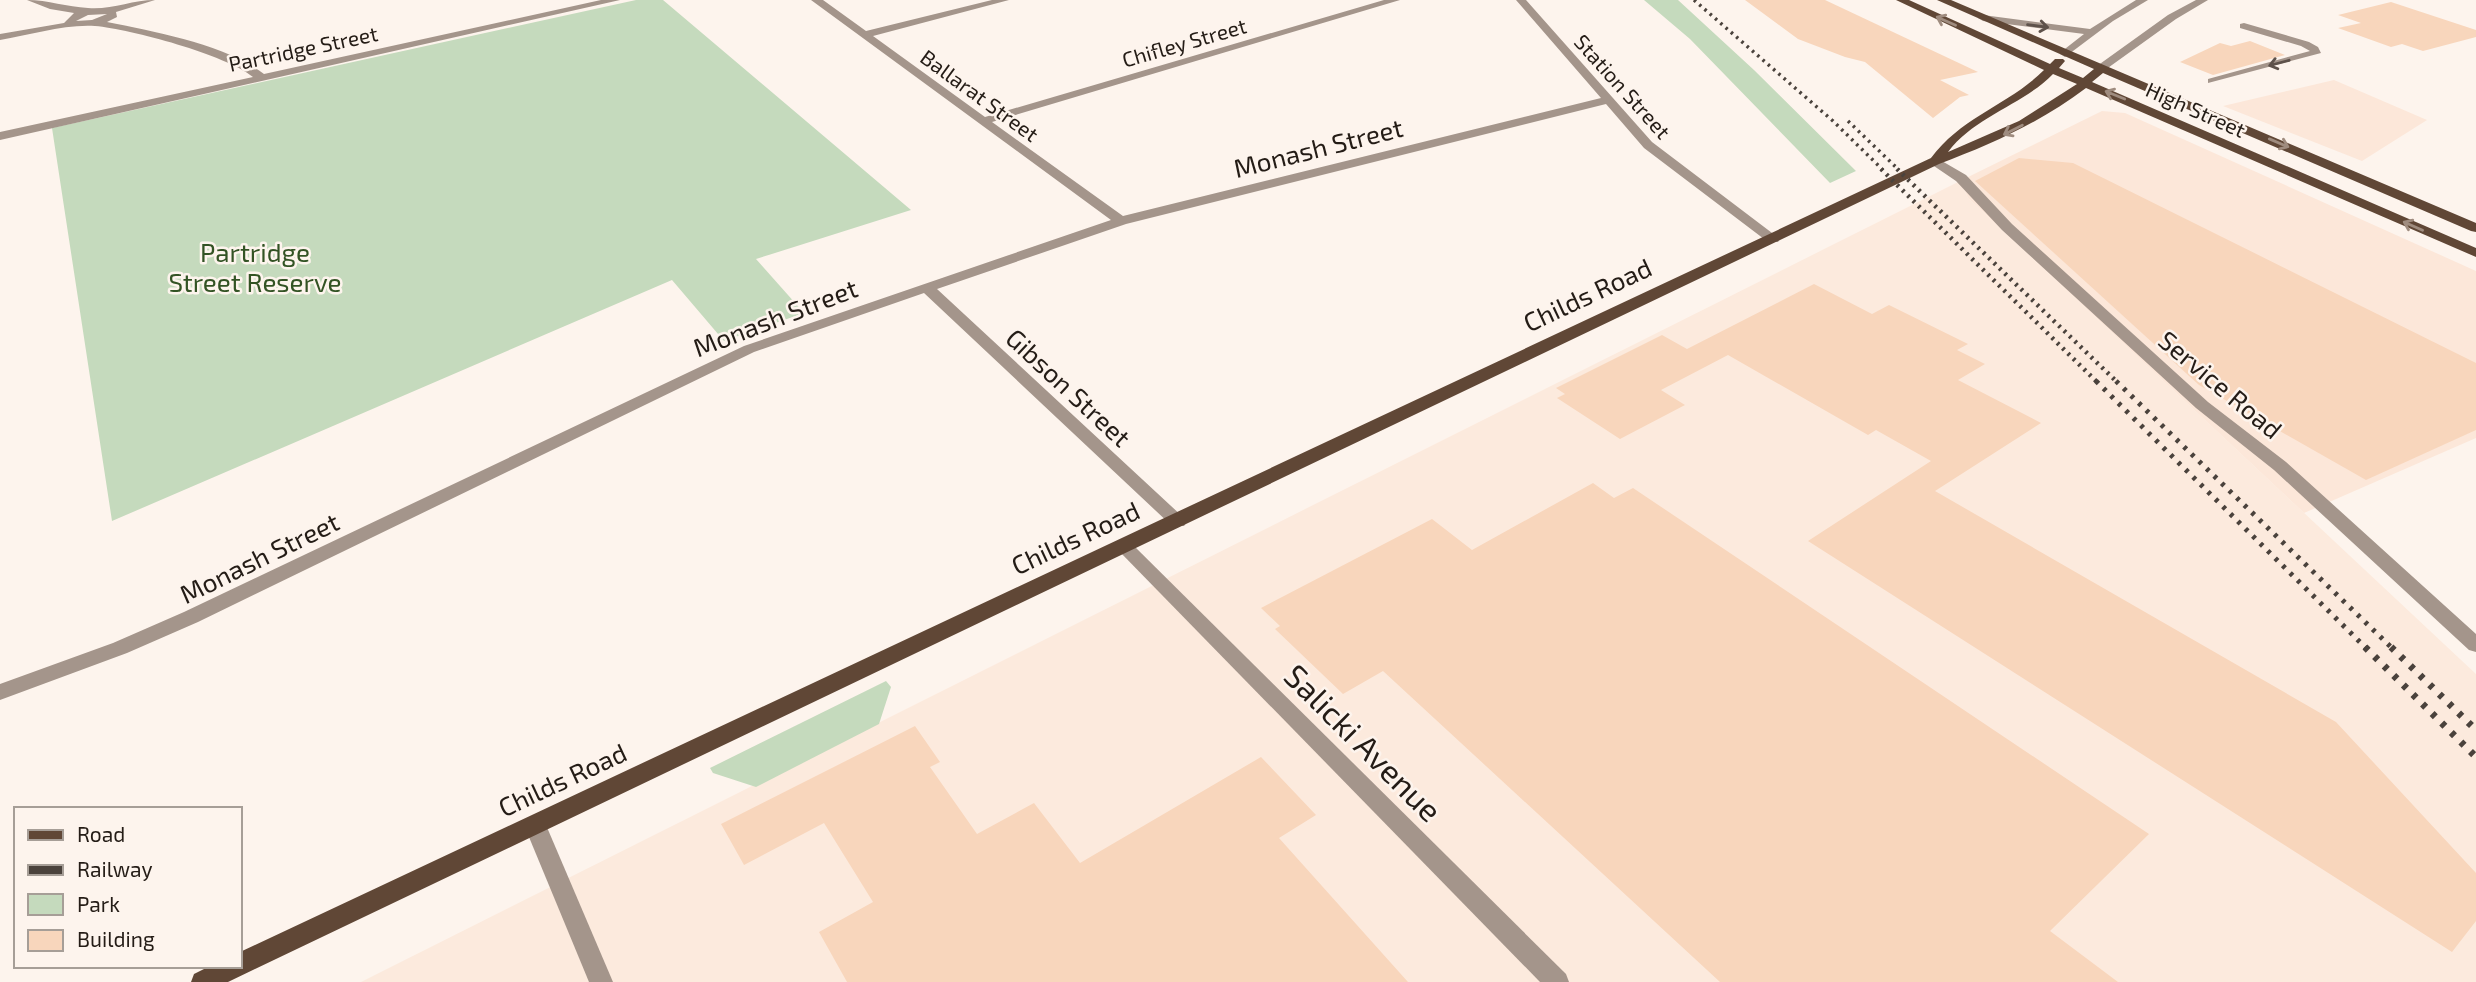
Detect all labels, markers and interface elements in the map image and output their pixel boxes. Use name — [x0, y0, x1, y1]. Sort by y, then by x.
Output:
street label: Chifley Street — [1119, 12, 1249, 72]
one-way arrow — [1936, 14, 1957, 27]
street label: Partridge Street — [226, 20, 380, 76]
one-way arrow — [2026, 20, 2049, 33]
street label: Station Street — [1570, 29, 1676, 143]
street label: Ballarat Street — [916, 44, 1044, 146]
one-way arrow — [2268, 57, 2291, 70]
street label: High Street — [2142, 76, 2250, 142]
one-way arrow — [2105, 88, 2127, 101]
street label: Monash Street — [1230, 111, 1406, 183]
one-way arrow — [2003, 124, 2024, 137]
one-way arrow — [2267, 137, 2289, 150]
one-way arrow — [2403, 219, 2425, 232]
park label: Partridge Street Reserve — [168, 236, 342, 297]
street label: Childs Road — [1518, 251, 1656, 337]
street label: Monash Street — [689, 271, 862, 363]
street label: Gibson Street — [1000, 322, 1138, 453]
street label: Service Road — [2153, 323, 2289, 445]
street label: Childs Road — [1006, 494, 1144, 580]
street label: Monash Street — [174, 505, 344, 609]
street label: Salicki Avenue — [1278, 656, 1450, 828]
street label: Childs Road — [493, 736, 631, 822]
legend — [14, 807, 242, 968]
text: Road — [77, 821, 125, 846]
text: Railway — [77, 856, 153, 881]
text: Park — [77, 891, 120, 916]
text: Building — [77, 926, 155, 951]

